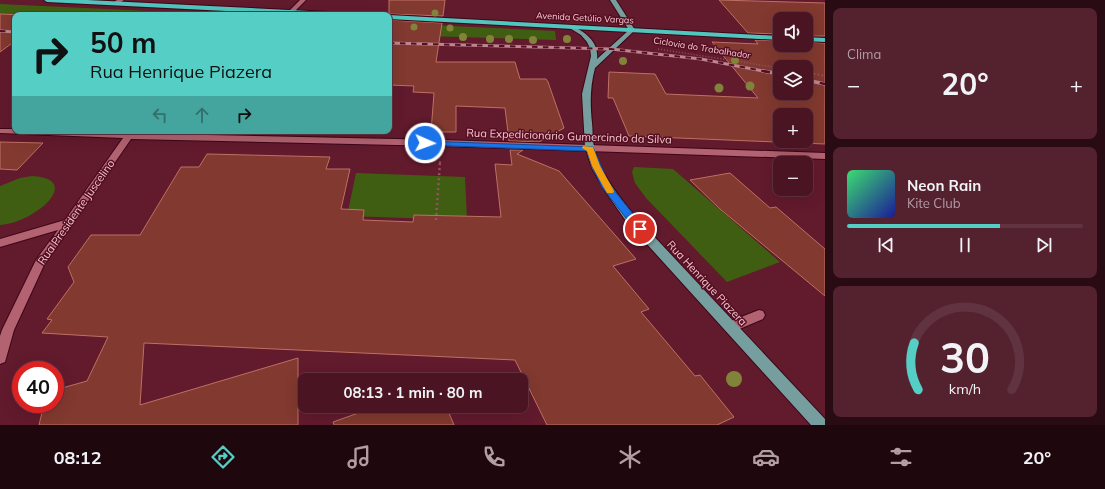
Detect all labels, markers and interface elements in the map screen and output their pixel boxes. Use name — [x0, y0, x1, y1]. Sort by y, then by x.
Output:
street label: Avenida Getúlio Vargas — [536, 9, 634, 26]
map controls — [773, 12, 813, 196]
button: sound — [773, 12, 813, 52]
text: 50 m — [90, 25, 156, 60]
icon: right — [24, 28, 76, 80]
street label: Ciclovia do Trabalhador — [653, 34, 752, 61]
text: Clima — [847, 46, 881, 62]
text: Rua Henrique Piazera — [90, 60, 272, 83]
button: layers — [773, 60, 813, 100]
text: 20° — [941, 65, 989, 103]
text: − — [847, 71, 860, 99]
text: + — [1070, 71, 1083, 99]
icon: left — [149, 104, 171, 126]
icon: ahead — [191, 104, 213, 126]
icon: right — [233, 104, 255, 126]
button: + — [773, 108, 813, 148]
position arrow — [404, 122, 446, 164]
street label: Rua Expedicionário Gumercindo da Silva — [466, 125, 672, 147]
button: − — [773, 156, 813, 196]
street label: Rua Presidente Juscelino — [34, 157, 118, 267]
text: Neon Rain — [907, 176, 981, 195]
text: Kite Club — [907, 195, 961, 211]
pin — [623, 212, 657, 246]
icon: arrive — [629, 218, 651, 240]
icon: previous — [875, 234, 897, 256]
icon: pause — [954, 234, 976, 256]
icon: next — [1033, 234, 1055, 256]
street label: Rua Henrique Piazera — [664, 238, 750, 328]
text: 30 — [940, 330, 990, 382]
speed limit sign: 40 — [12, 361, 64, 413]
text: km/h — [949, 379, 981, 397]
text: 08:13 · 1 min · 80 m — [344, 383, 482, 402]
icon: directions — [209, 443, 237, 471]
icon: music — [345, 443, 373, 471]
icon: phone — [480, 443, 508, 471]
icon: climate — [616, 443, 644, 471]
icon: car — [752, 443, 780, 471]
icon: filters — [887, 443, 915, 471]
text: 08:12 — [54, 446, 101, 469]
text: 20° — [1023, 446, 1051, 469]

